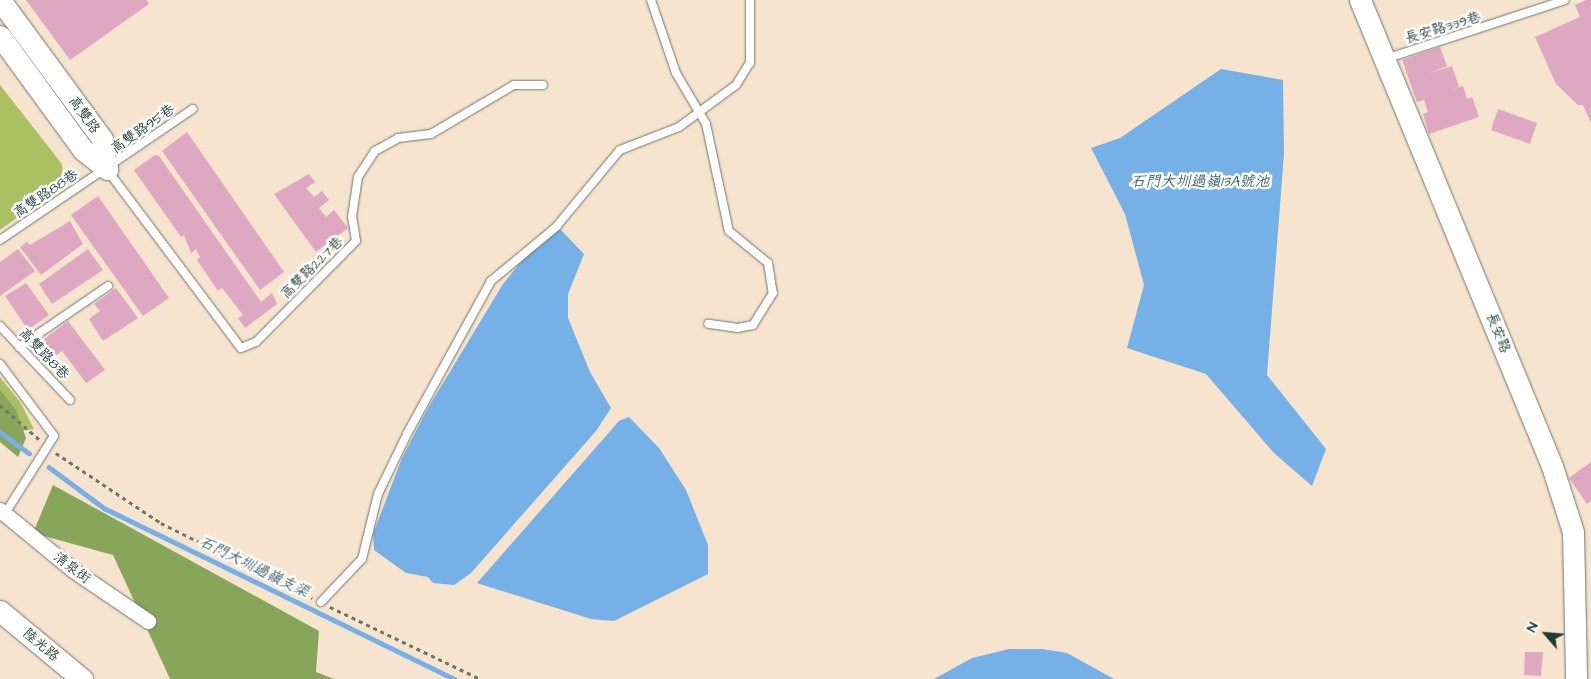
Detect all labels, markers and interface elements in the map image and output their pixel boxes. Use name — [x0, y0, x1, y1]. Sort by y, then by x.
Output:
street label: 長安路339巷 — [1403, 9, 1483, 47]
street label: 高雙路 — [65, 93, 103, 137]
street label: 高雙路95巷 — [108, 101, 178, 157]
street label: 高雙路88巷 — [11, 166, 81, 222]
water label: 石門大圳過嶺13A號池 — [1130, 173, 1270, 191]
street label: 高雙路227巷 — [278, 234, 346, 302]
street label: 長安路 — [1482, 310, 1514, 356]
street label: 高雙路8巷 — [15, 325, 73, 383]
water label: 石門大圳過嶺支渠 — [196, 533, 312, 601]
street label: 清泉街 — [50, 549, 94, 587]
north arrow — [1521, 609, 1571, 659]
text: N — [1522, 619, 1544, 636]
street label: 陸光路 — [20, 625, 62, 665]

